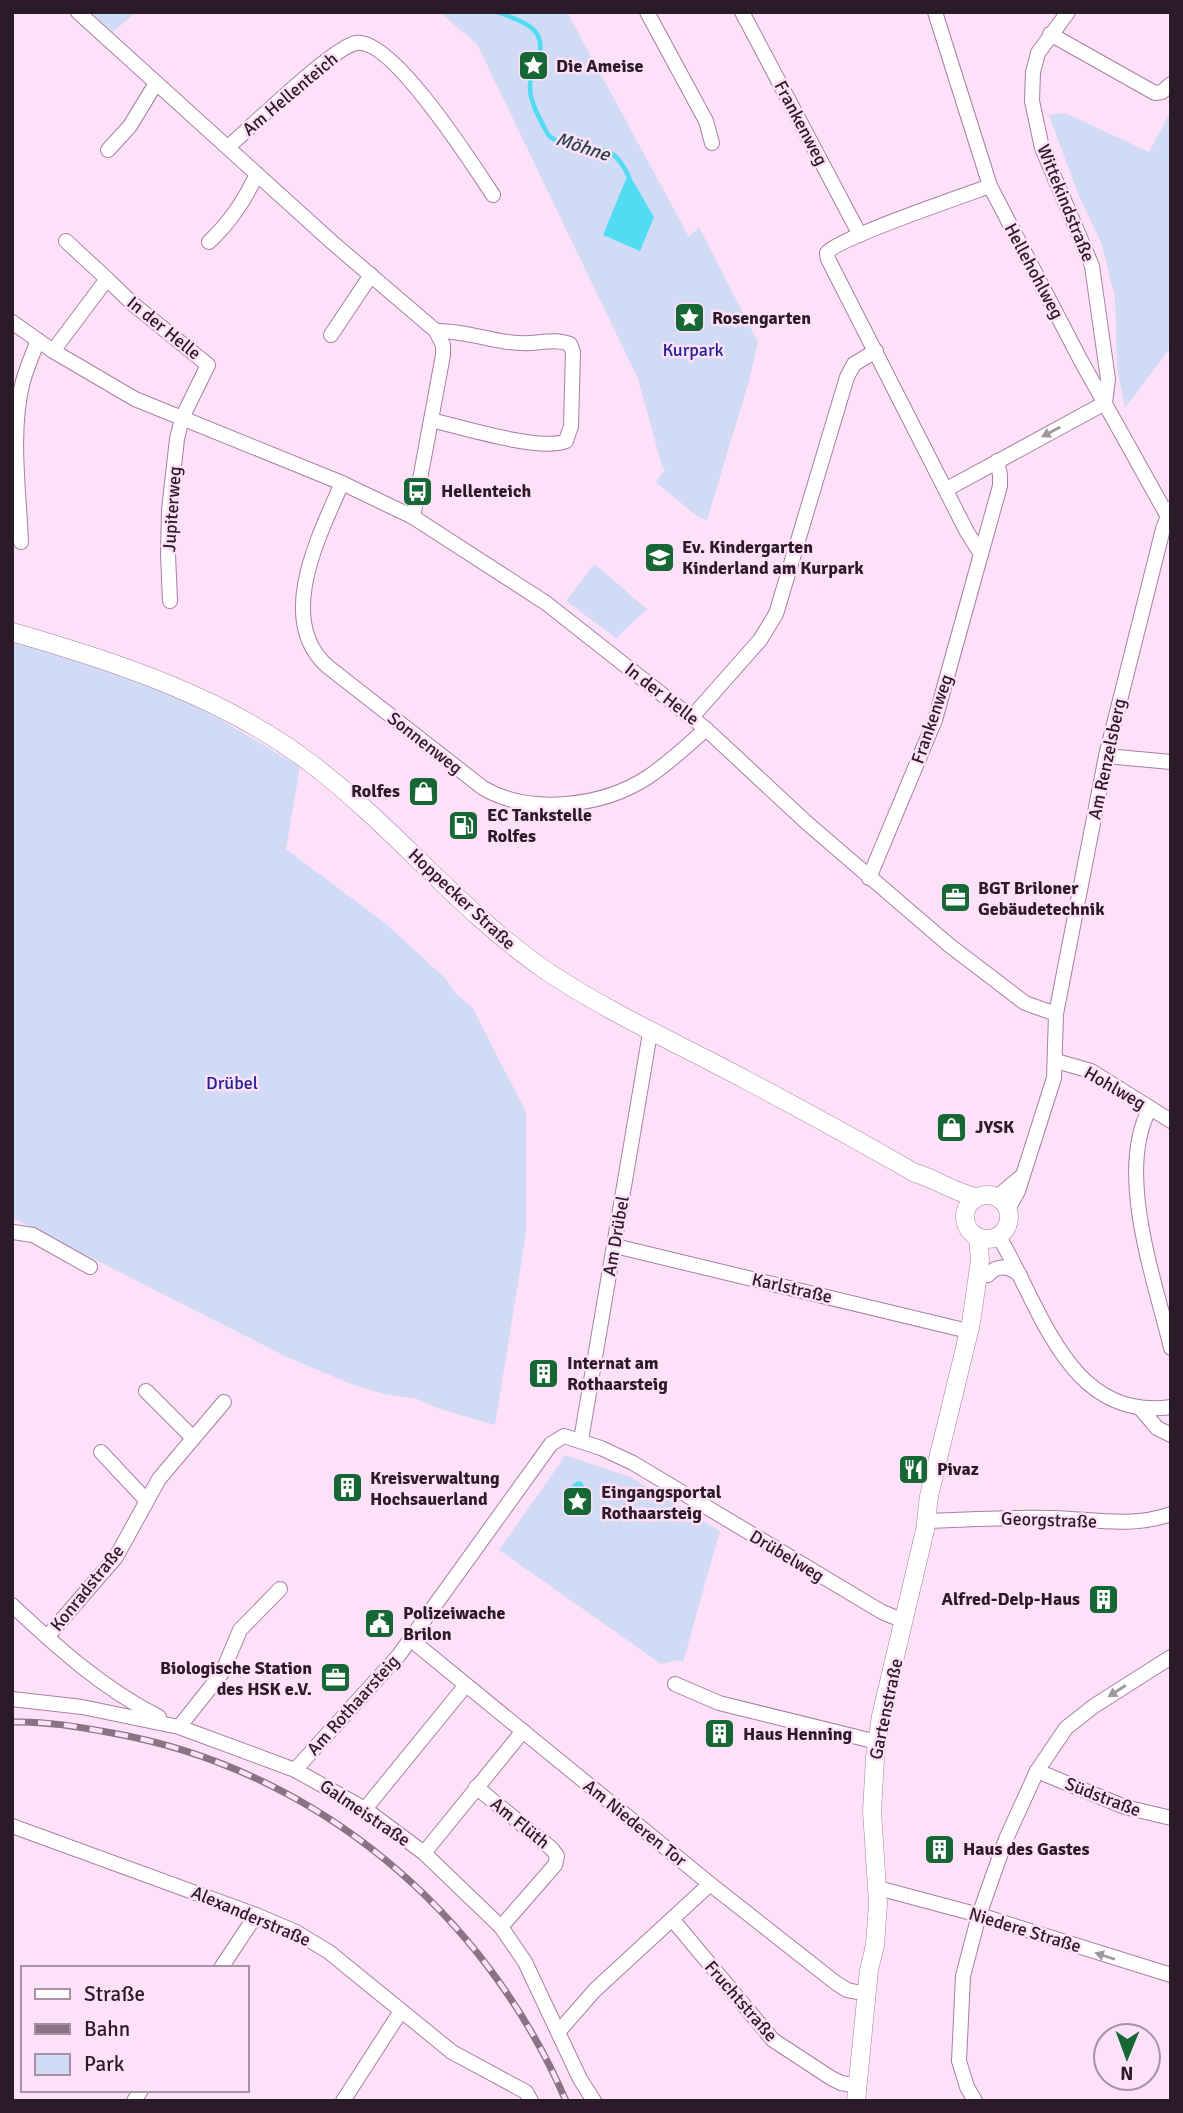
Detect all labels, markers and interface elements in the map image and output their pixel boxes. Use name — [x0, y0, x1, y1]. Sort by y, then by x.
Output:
street label: Am Hellenteich — [238, 48, 342, 140]
place icon: Die Ameise — [516, 49, 550, 83]
place label: Die Ameise — [556, 55, 644, 77]
street label: Frankenweg — [769, 77, 833, 169]
water label: Möhne — [553, 127, 614, 167]
street label: Wittekindstraße — [1032, 141, 1100, 265]
street label: Hellehohlweg — [999, 219, 1069, 323]
street label: In der Helle — [123, 292, 205, 364]
place icon: Rosengarten — [672, 301, 706, 335]
place label: Rosengarten — [712, 307, 811, 329]
park label: Kurpark — [662, 339, 724, 361]
one-way arrow — [1041, 426, 1061, 438]
street label: Jupiterweg — [158, 465, 186, 553]
bus stop icon: Hellenteich — [401, 474, 435, 508]
place label: Hellenteich — [441, 480, 531, 502]
place label: Ev. Kindergarten Kinderland am Kurpark — [682, 536, 864, 579]
school or university icon: Ev. Kindergarten Kinderland am Kurpark — [642, 540, 676, 574]
street label: In der Helle — [620, 658, 704, 730]
street label: Frankenweg — [906, 671, 958, 767]
street label: Am Renzelsberg — [1083, 696, 1131, 822]
street label: Sonnenweg — [383, 707, 467, 779]
shop icon: Rolfes — [406, 774, 440, 808]
place label: Rolfes — [351, 780, 400, 802]
place label: EC Tankstelle Rolfes — [487, 804, 592, 847]
fuel station icon: EC Tankstelle Rolfes — [447, 808, 481, 842]
street label: Hoppecker Straße — [404, 844, 520, 954]
place label: BGT Briloner Gebäudetechnik — [978, 877, 1105, 920]
office icon: BGT Briloner Gebäudetechnik — [938, 881, 972, 915]
street label: Hohlweg — [1080, 1062, 1150, 1114]
park label: Drübel — [206, 1072, 258, 1094]
shop icon: JYSK — [935, 1110, 969, 1144]
place label: JYSK — [975, 1116, 1015, 1138]
street label: Am Drübel — [598, 1194, 634, 1278]
street label: Karlstraße — [750, 1268, 834, 1308]
place label: Internat am Rothaarsteig — [567, 1352, 668, 1395]
building icon: Internat am Rothaarsteig — [527, 1356, 561, 1390]
restaurant icon: Pivaz — [897, 1452, 931, 1486]
place label: Pivaz — [937, 1458, 979, 1480]
place label: Kreisverwaltung Hochsauerland — [370, 1467, 500, 1510]
building icon: Kreisverwaltung Hochsauerland — [330, 1471, 364, 1505]
place label: Eingangsportal Rothaarsteig — [601, 1481, 722, 1524]
place icon: Eingangsportal Rothaarsteig — [561, 1485, 595, 1519]
street label: Georgstraße — [1001, 1507, 1097, 1533]
street label: Drübelweg — [746, 1525, 828, 1587]
street label: Konradstraße — [45, 1540, 129, 1636]
building icon: Alfred-Delp-Haus — [1086, 1582, 1120, 1616]
place label: Alfred-Delp-Haus — [942, 1588, 1080, 1610]
place label: Polizeiwache Brilon — [403, 1602, 505, 1645]
public building icon: Polizeiwache Brilon — [363, 1606, 397, 1640]
street label: Am Rothaarsteig — [302, 1650, 404, 1760]
street label: Gartenstraße — [865, 1656, 907, 1762]
place label: Biologische Station des HSK e.V. — [160, 1657, 312, 1700]
office icon: Biologische Station des HSK e.V. — [318, 1661, 352, 1695]
one-way arrow — [1108, 1684, 1126, 1698]
building icon: Haus Henning — [703, 1717, 737, 1751]
place label: Haus Henning — [743, 1723, 853, 1745]
street label: Südstraße — [1062, 1772, 1144, 1822]
street label: Galmeistraße — [316, 1775, 414, 1851]
street label: Am Niederen Tor — [579, 1775, 691, 1872]
street label: Am Flüth — [486, 1793, 554, 1853]
building icon: Haus des Gastes — [923, 1832, 957, 1866]
place label: Haus des Gastes — [963, 1838, 1090, 1860]
street label: Alexanderstraße — [188, 1881, 314, 1951]
street label: Niedere Straße — [966, 1903, 1084, 1957]
one-way arrow — [1095, 1950, 1116, 1960]
street label: Fruchtstraße — [700, 1956, 782, 2046]
legend — [21, 1966, 248, 2092]
text: Straße — [84, 1981, 145, 2007]
text: Bahn — [84, 2016, 130, 2042]
north arrow — [1092, 2022, 1162, 2092]
text: Park — [84, 2051, 125, 2077]
text: N — [1120, 2061, 1134, 2085]

